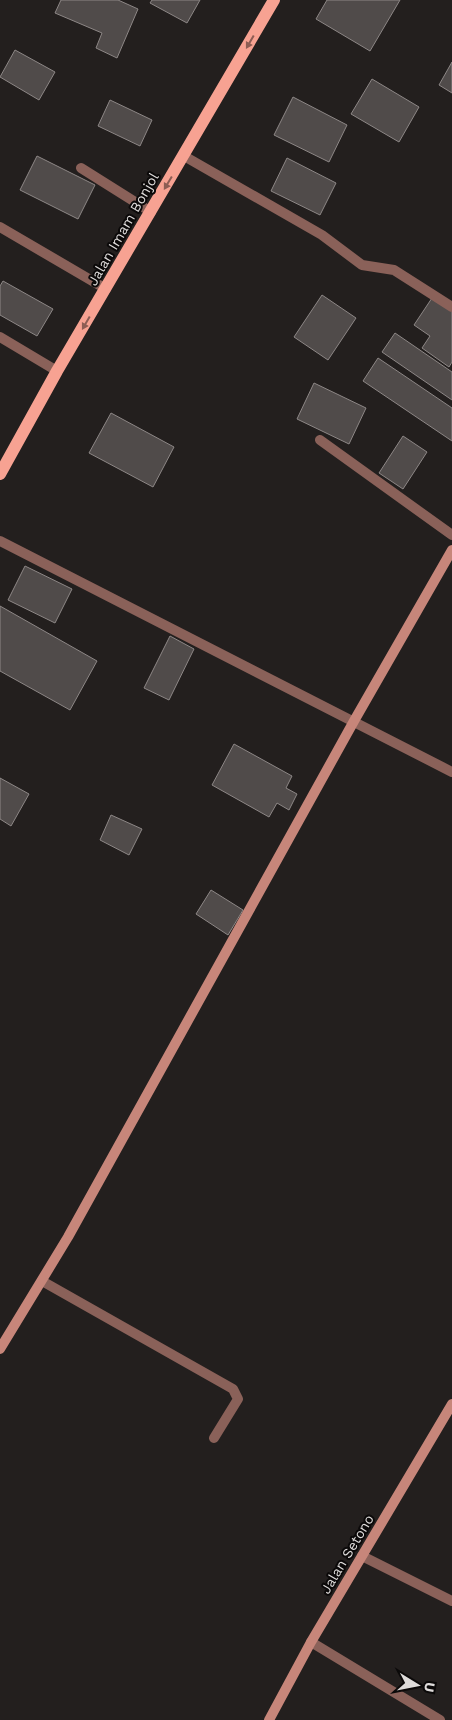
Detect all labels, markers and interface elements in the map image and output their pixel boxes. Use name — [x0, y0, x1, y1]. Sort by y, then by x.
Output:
one-way arrow — [245, 36, 254, 49]
street label: Jalan Imam Bonjol — [84, 169, 162, 288]
one-way arrow — [163, 176, 172, 189]
one-way arrow — [81, 316, 90, 329]
street label: Jalan Setono — [317, 1512, 377, 1596]
north arrow — [392, 1660, 442, 1710]
text: U — [421, 1681, 439, 1694]

